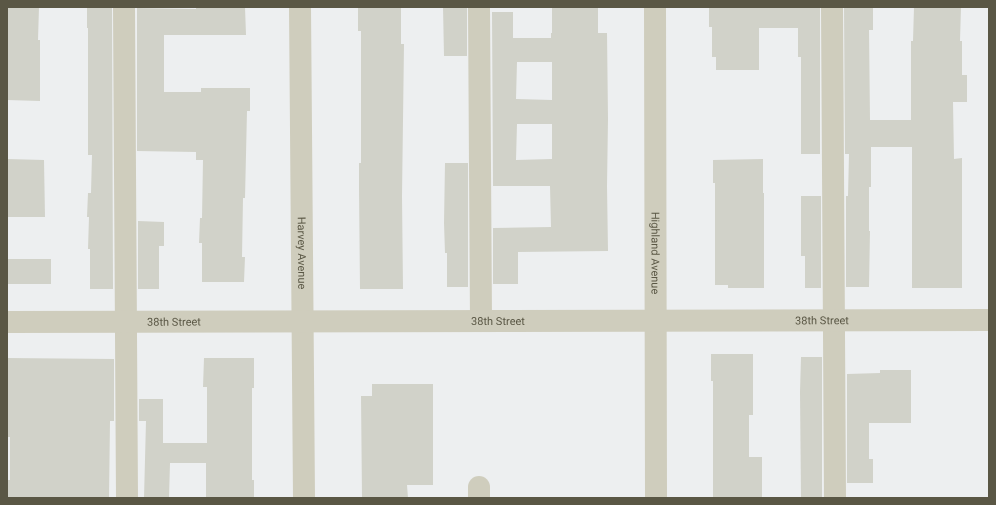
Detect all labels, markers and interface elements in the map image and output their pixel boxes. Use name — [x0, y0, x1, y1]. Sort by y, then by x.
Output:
street label: Highland Avenue — [648, 212, 662, 294]
street label: Harvey Avenue — [295, 217, 308, 290]
street label: 38th Street — [795, 314, 849, 327]
street label: 38th Street — [471, 315, 525, 328]
street label: 38th Street — [147, 316, 201, 329]

